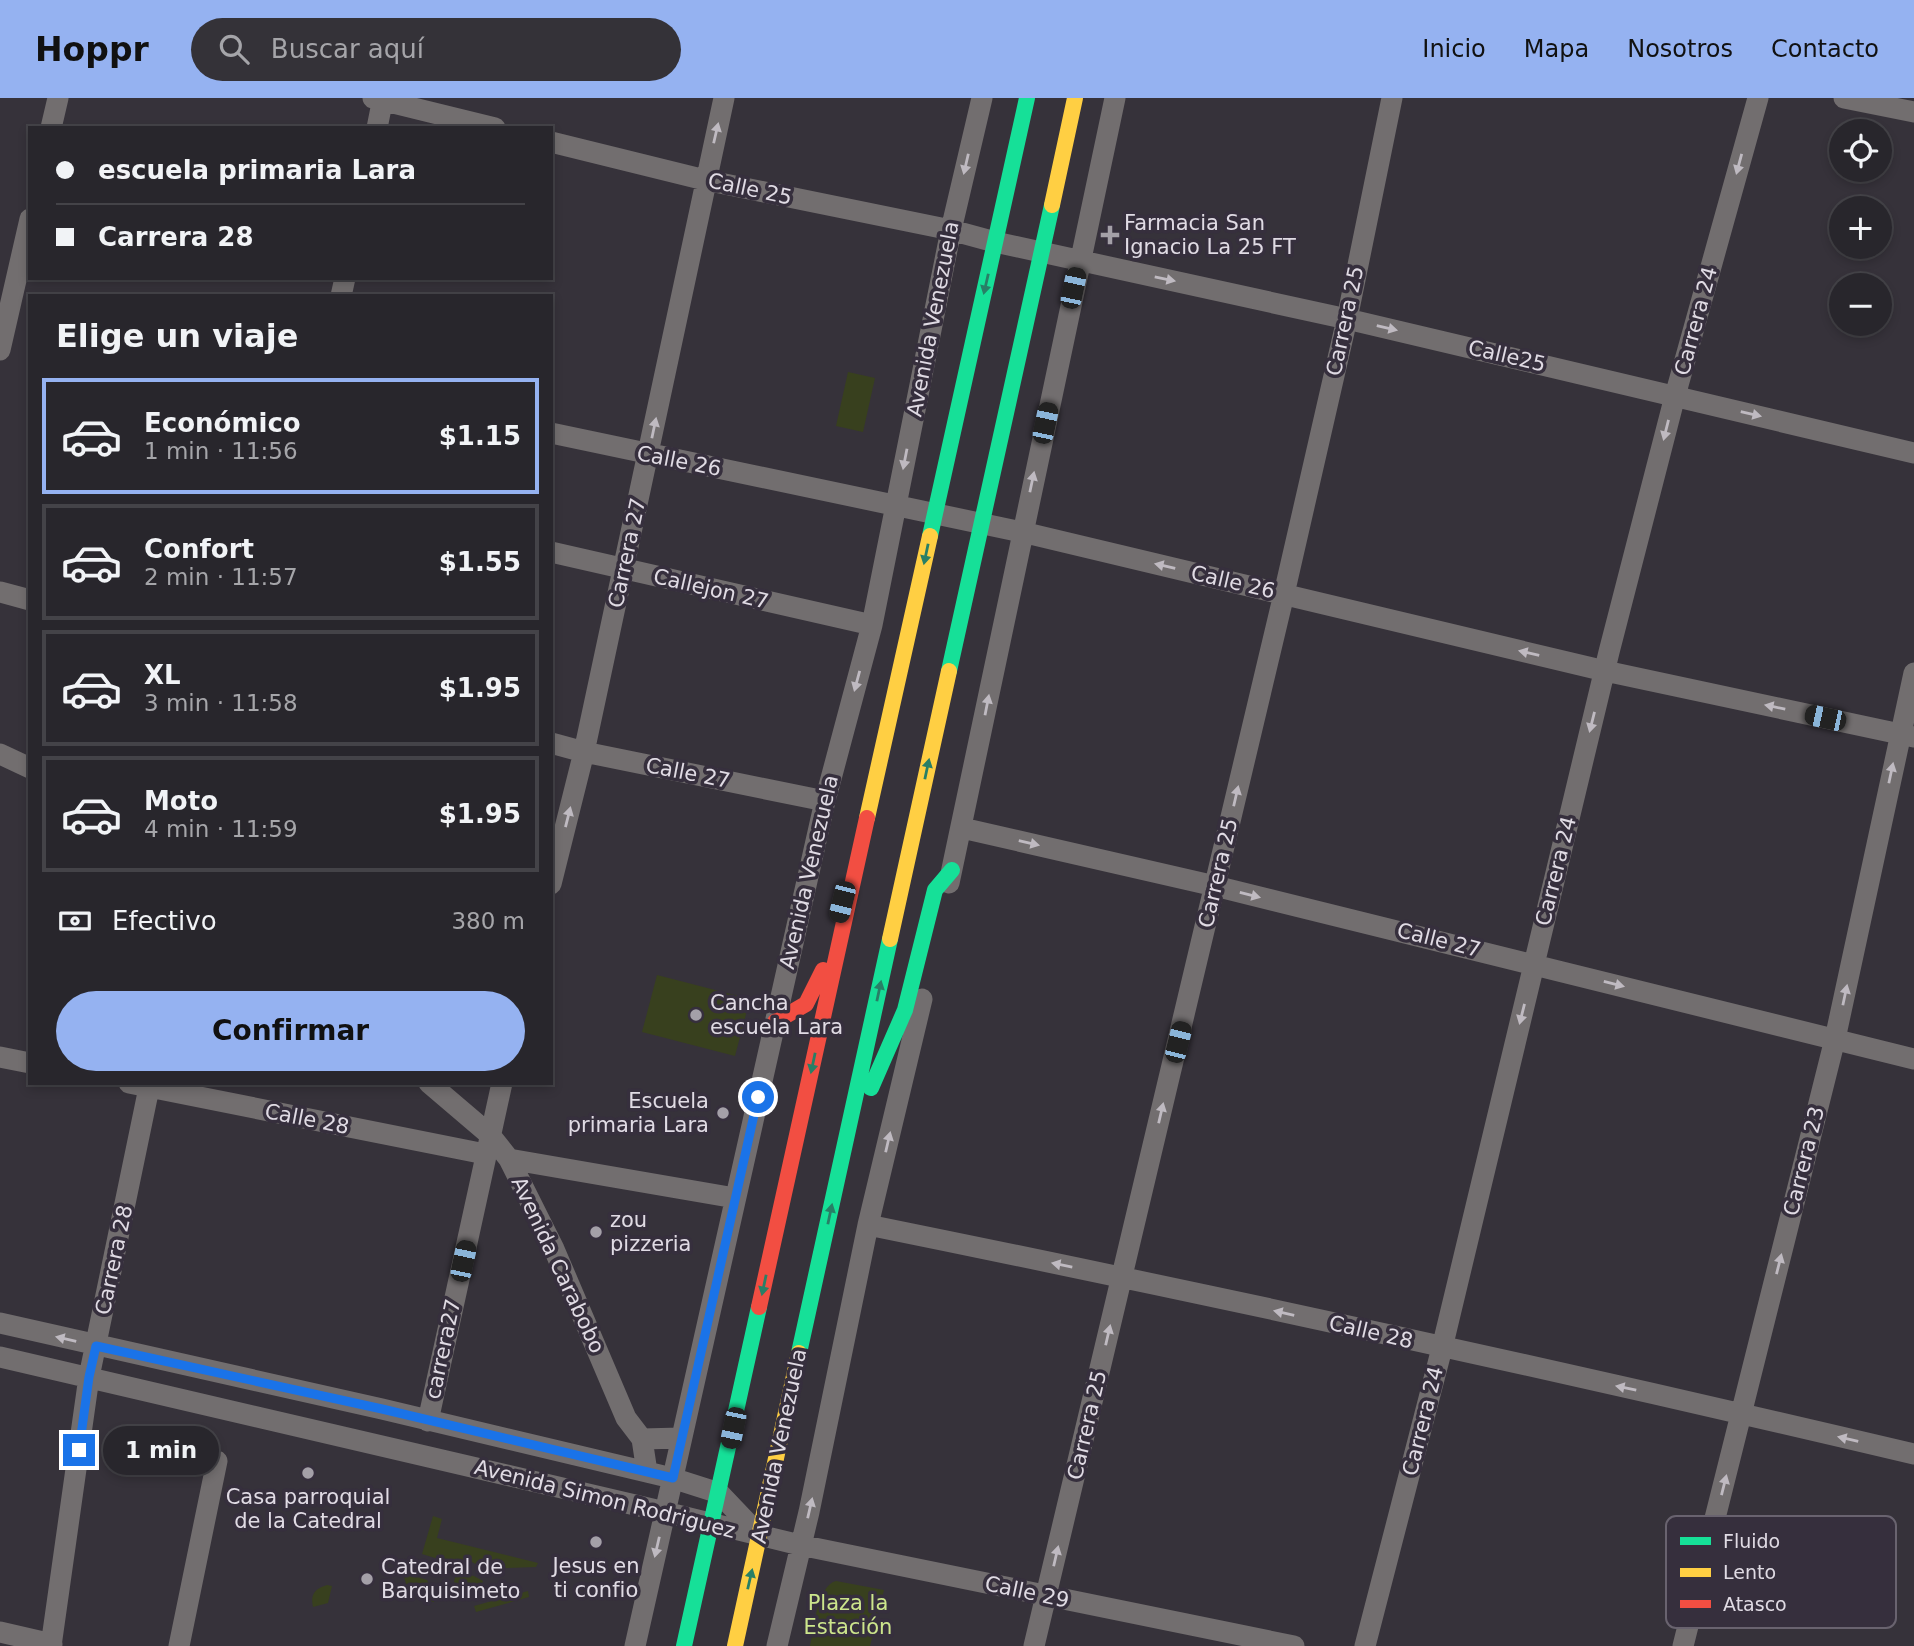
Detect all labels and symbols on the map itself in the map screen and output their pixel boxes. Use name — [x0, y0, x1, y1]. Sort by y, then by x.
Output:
one-way arrow — [711, 122, 722, 144]
one-way arrow — [960, 154, 971, 176]
one-way arrow — [1734, 154, 1744, 175]
street label: Calle 25 — [706, 168, 794, 210]
place label: Farmacia San Ignacio La 25 FT — [1124, 211, 1296, 259]
street label: Avenida Venezuela — [902, 219, 964, 419]
marker: Farmacia San Ignacio La 25 FT — [1102, 227, 1118, 243]
street label: Carrera 25 — [1322, 264, 1368, 378]
street label: Carrera 24 — [1670, 264, 1722, 378]
car — [1059, 265, 1088, 311]
one-way arrow — [980, 273, 991, 295]
one-way arrow — [1154, 273, 1176, 284]
one-way arrow — [1376, 323, 1398, 334]
street label: Calle25 — [1466, 335, 1548, 377]
car — [1031, 400, 1060, 446]
one-way arrow — [1740, 409, 1762, 420]
one-way arrow — [649, 417, 660, 439]
one-way arrow — [1660, 420, 1671, 442]
street label: Calle 26 — [635, 441, 723, 481]
one-way arrow — [900, 448, 911, 470]
one-way arrow — [1027, 471, 1038, 493]
street label: Carrera 27 — [604, 496, 650, 610]
one-way arrow — [920, 543, 931, 565]
one-way arrow — [1154, 560, 1176, 571]
street label: Calle 26 — [1189, 561, 1277, 603]
street label: Callejon 27 — [651, 564, 771, 614]
one-way arrow — [1518, 647, 1540, 658]
one-way arrow — [851, 671, 861, 692]
one-way arrow — [981, 694, 992, 716]
one-way arrow — [1764, 702, 1786, 713]
car — [1803, 703, 1848, 733]
one-way arrow — [1586, 711, 1597, 733]
street label: Calle 27 — [644, 753, 732, 793]
one-way arrow — [922, 758, 933, 780]
one-way arrow — [1886, 762, 1897, 784]
street label: Avenida Venezuela — [775, 773, 843, 971]
one-way arrow — [1231, 785, 1242, 807]
one-way arrow — [562, 806, 573, 828]
street label: Carrera 24 — [1531, 814, 1581, 928]
street label: Carrera 25 — [1194, 816, 1242, 930]
one-way arrow — [1018, 838, 1040, 849]
car — [827, 879, 858, 925]
one-way arrow — [1239, 889, 1261, 900]
street label: Calle 27 — [1395, 918, 1483, 962]
one-way arrow — [1603, 979, 1625, 990]
one-way arrow — [873, 980, 884, 1002]
one-way arrow — [1839, 984, 1850, 1006]
place label: Cancha escuela Lara — [710, 991, 843, 1039]
one-way arrow — [1516, 1003, 1527, 1025]
marker: Cancha escuela Lara — [688, 1007, 704, 1023]
car — [1163, 1019, 1194, 1065]
one-way arrow — [808, 1052, 819, 1074]
route start — [742, 1081, 774, 1113]
place label: Escuela primaria Lara — [568, 1089, 709, 1137]
street label: Calle 28 — [263, 1099, 351, 1139]
one-way arrow — [1156, 1102, 1167, 1124]
street label: Carrera 23 — [1779, 1104, 1829, 1218]
marker: Escuela primaria Lara — [715, 1105, 731, 1121]
one-way arrow — [883, 1131, 894, 1153]
street label: Avenida Carabobo — [507, 1173, 609, 1357]
street label: Carrera 28 — [91, 1203, 137, 1317]
one-way arrow — [825, 1203, 836, 1225]
place label: zou pizzeria — [610, 1208, 691, 1256]
marker: zou pizzeria — [588, 1224, 604, 1240]
car — [449, 1238, 478, 1284]
one-way arrow — [1774, 1253, 1785, 1275]
one-way arrow — [1051, 1259, 1073, 1270]
one-way arrow — [759, 1274, 770, 1296]
street label: carrera27 — [421, 1297, 465, 1401]
one-way arrow — [1273, 1307, 1295, 1318]
street label: Calle 28 — [1327, 1311, 1415, 1353]
one-way arrow — [1103, 1323, 1114, 1345]
one-way arrow — [55, 1333, 77, 1344]
street label: Avenida Venezuela — [747, 1347, 811, 1545]
street label: Carrera 24 — [1398, 1364, 1448, 1478]
street label: Carrera 25 — [1063, 1368, 1111, 1482]
one-way arrow — [1615, 1382, 1637, 1393]
car — [719, 1405, 748, 1451]
callout: 1 min — [104, 1426, 219, 1474]
one-way arrow — [1837, 1433, 1859, 1444]
route end — [63, 1434, 95, 1466]
street label: Avenida Simon Rodriguez — [472, 1455, 738, 1543]
marker: Casa parroquial de la Catedral — [300, 1465, 316, 1481]
one-way arrow — [1719, 1474, 1730, 1496]
place label: Casa parroquial de la Catedral — [226, 1485, 390, 1533]
one-way arrow — [805, 1497, 816, 1519]
legend — [1666, 1516, 1896, 1628]
text: Fluido — [1723, 1530, 1780, 1552]
marker: Jesus en ti confio — [588, 1534, 604, 1550]
one-way arrow — [651, 1537, 662, 1559]
one-way arrow — [1050, 1545, 1061, 1567]
place label: Jesus en ti confio — [550, 1554, 640, 1602]
place label: Catedral de Barquisimeto — [381, 1555, 520, 1603]
text: Lento — [1723, 1561, 1776, 1583]
one-way arrow — [745, 1568, 756, 1590]
marker: Catedral de Barquisimeto — [359, 1571, 375, 1587]
street label: Calle 29 — [983, 1571, 1071, 1613]
park label: Plaza la Estación — [804, 1591, 892, 1639]
text: Atasco — [1723, 1593, 1787, 1615]

